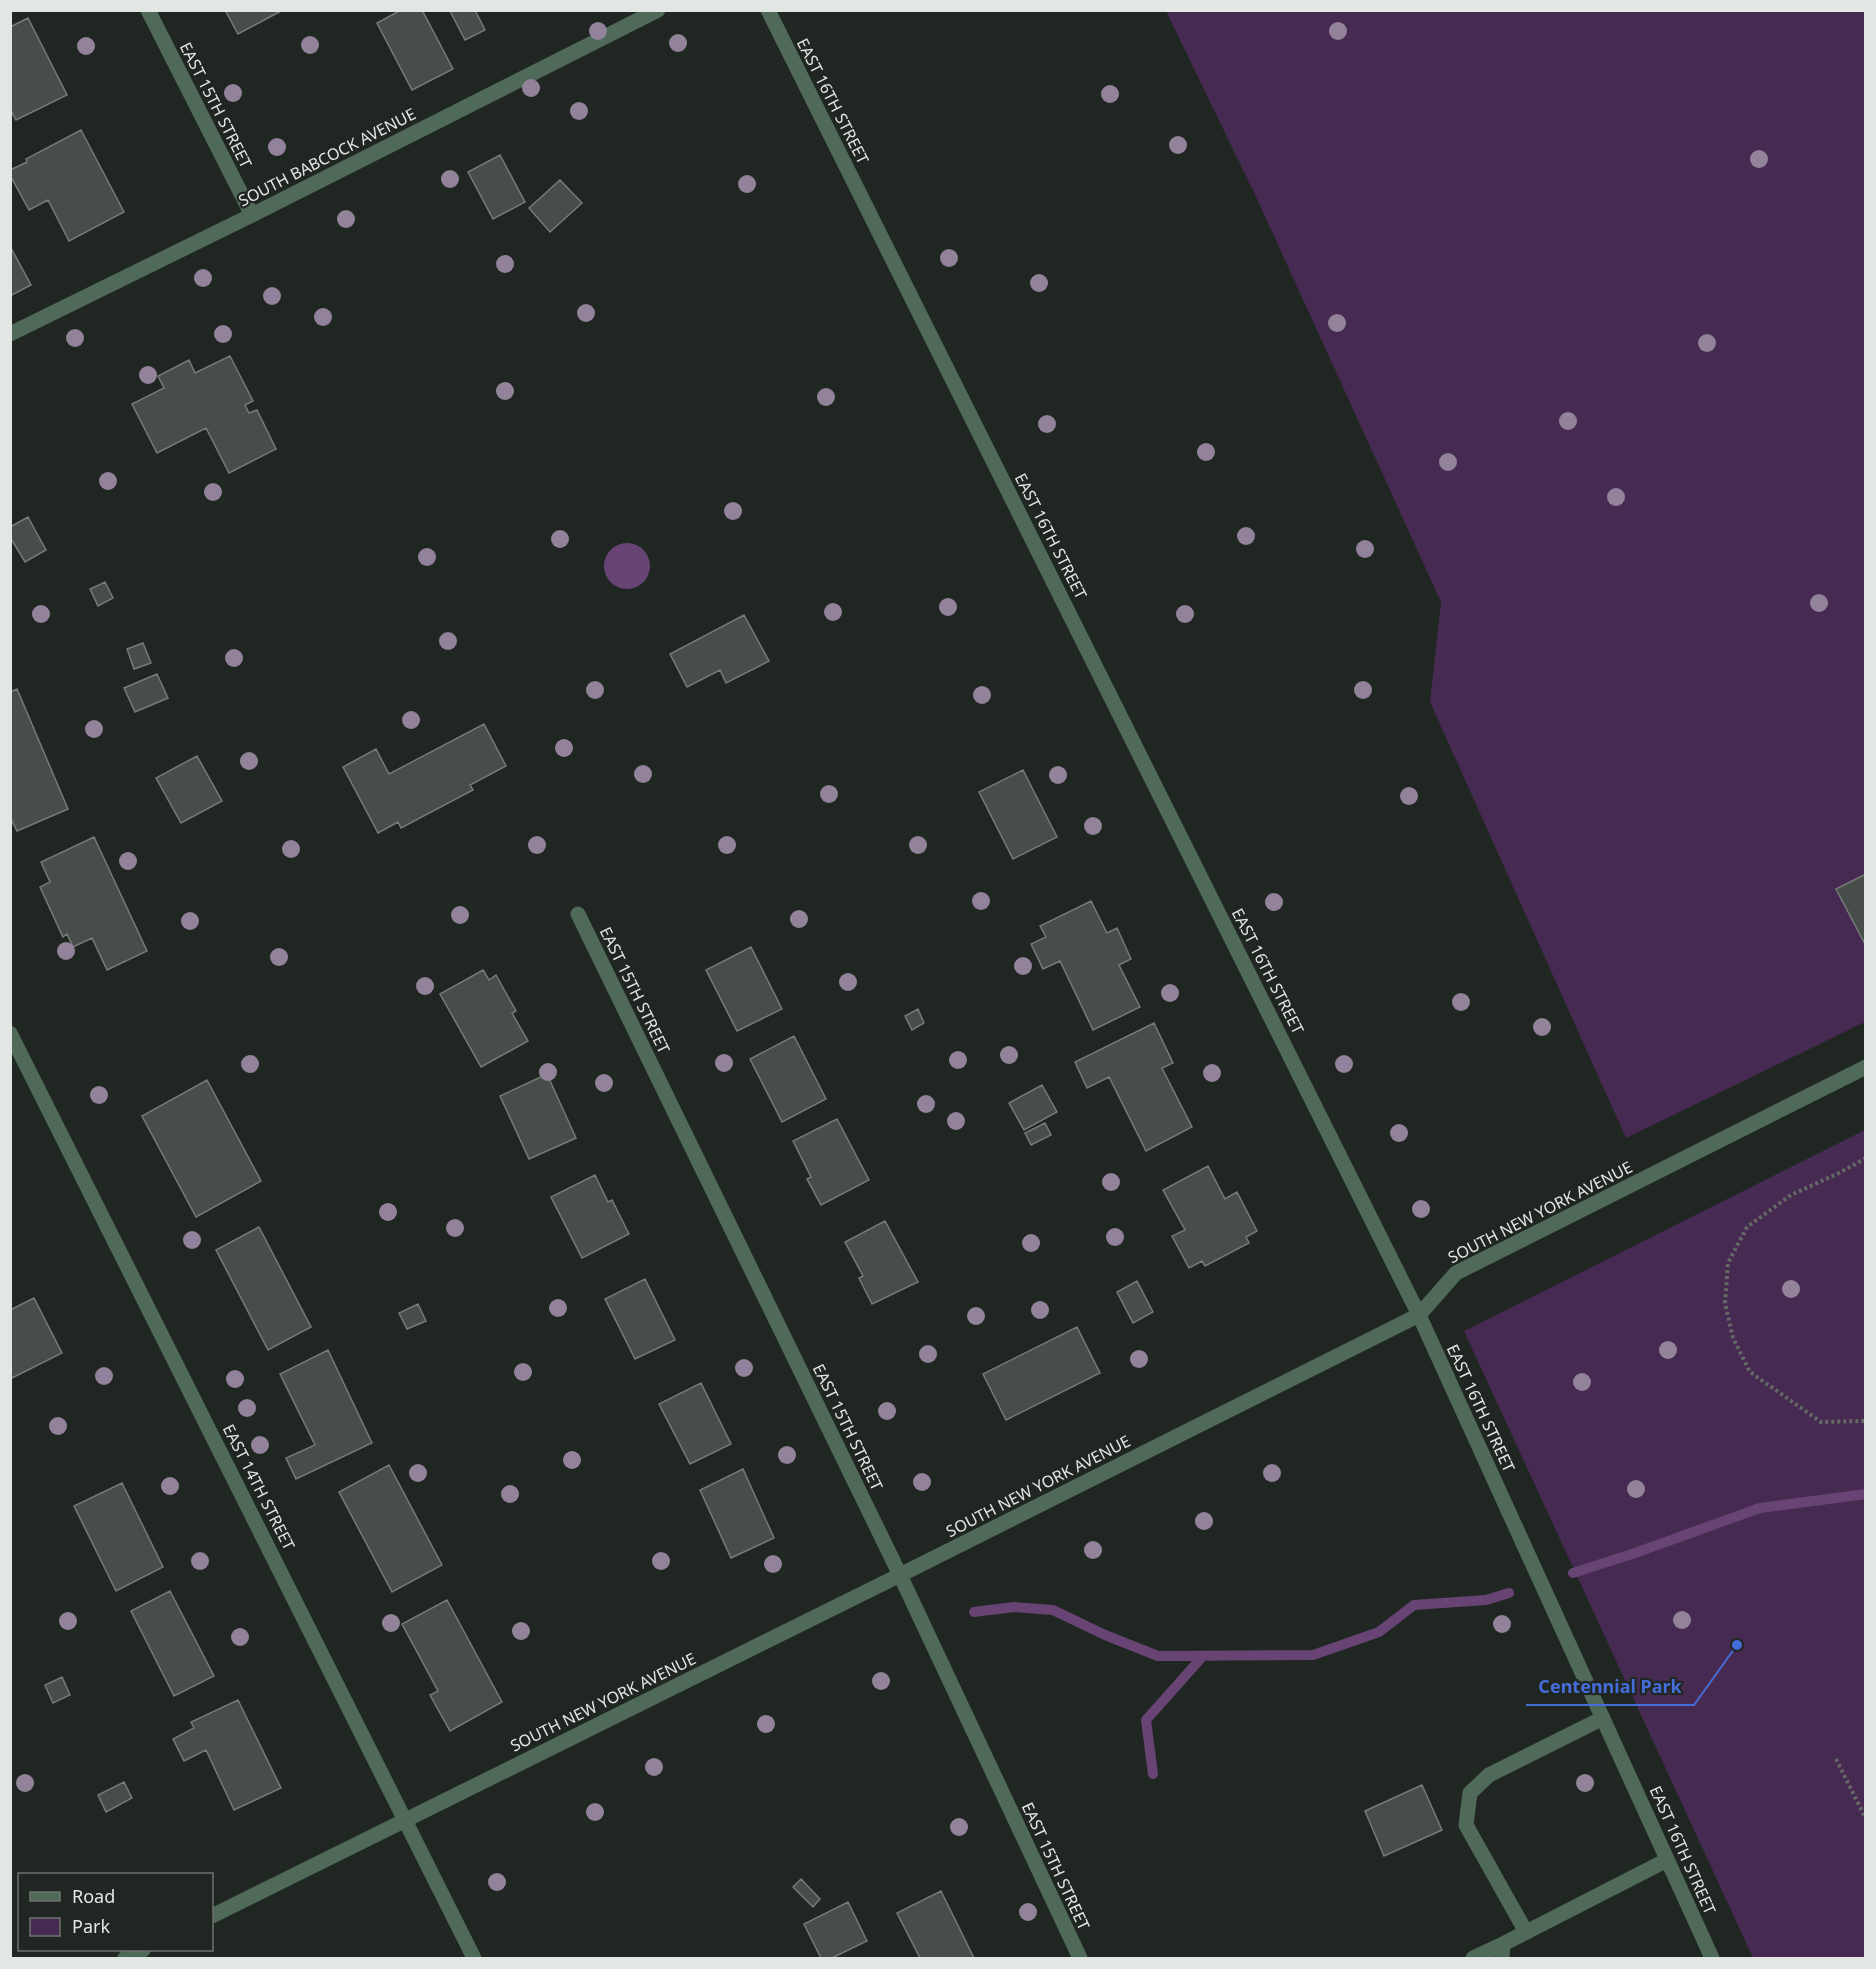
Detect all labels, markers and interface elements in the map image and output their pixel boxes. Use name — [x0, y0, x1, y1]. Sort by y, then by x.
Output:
street label: EAST 16TH STREET — [792, 34, 874, 168]
street label: EAST 15TH STREET — [175, 38, 257, 172]
street label: SOUTH BABCOCK AVENUE — [235, 103, 419, 211]
street label: EAST 16TH STREET — [1010, 469, 1092, 603]
street label: EAST 16TH STREET — [1227, 904, 1309, 1038]
street label: EAST 15TH STREET — [595, 923, 675, 1057]
street label: SOUTH NEW YORK AVENUE — [1444, 1156, 1636, 1268]
street label: EAST 16TH STREET — [1442, 1341, 1520, 1476]
street label: EAST 15TH STREET — [808, 1360, 888, 1494]
street label: EAST 14TH STREET — [218, 1420, 300, 1554]
street label: SOUTH NEW YORK AVENUE — [942, 1430, 1134, 1542]
street label: SOUTH NEW YORK AVENUE — [506, 1647, 700, 1757]
callout: Centennial Park — [1526, 1669, 1694, 1705]
text: Centennial Park — [1538, 1674, 1683, 1698]
street label: EAST 16TH STREET — [1645, 1782, 1721, 1918]
street label: EAST 15TH STREET — [1017, 1799, 1095, 1934]
legend — [18, 1873, 213, 1951]
text: Road — [72, 1884, 115, 1908]
text: Park — [72, 1914, 110, 1938]

